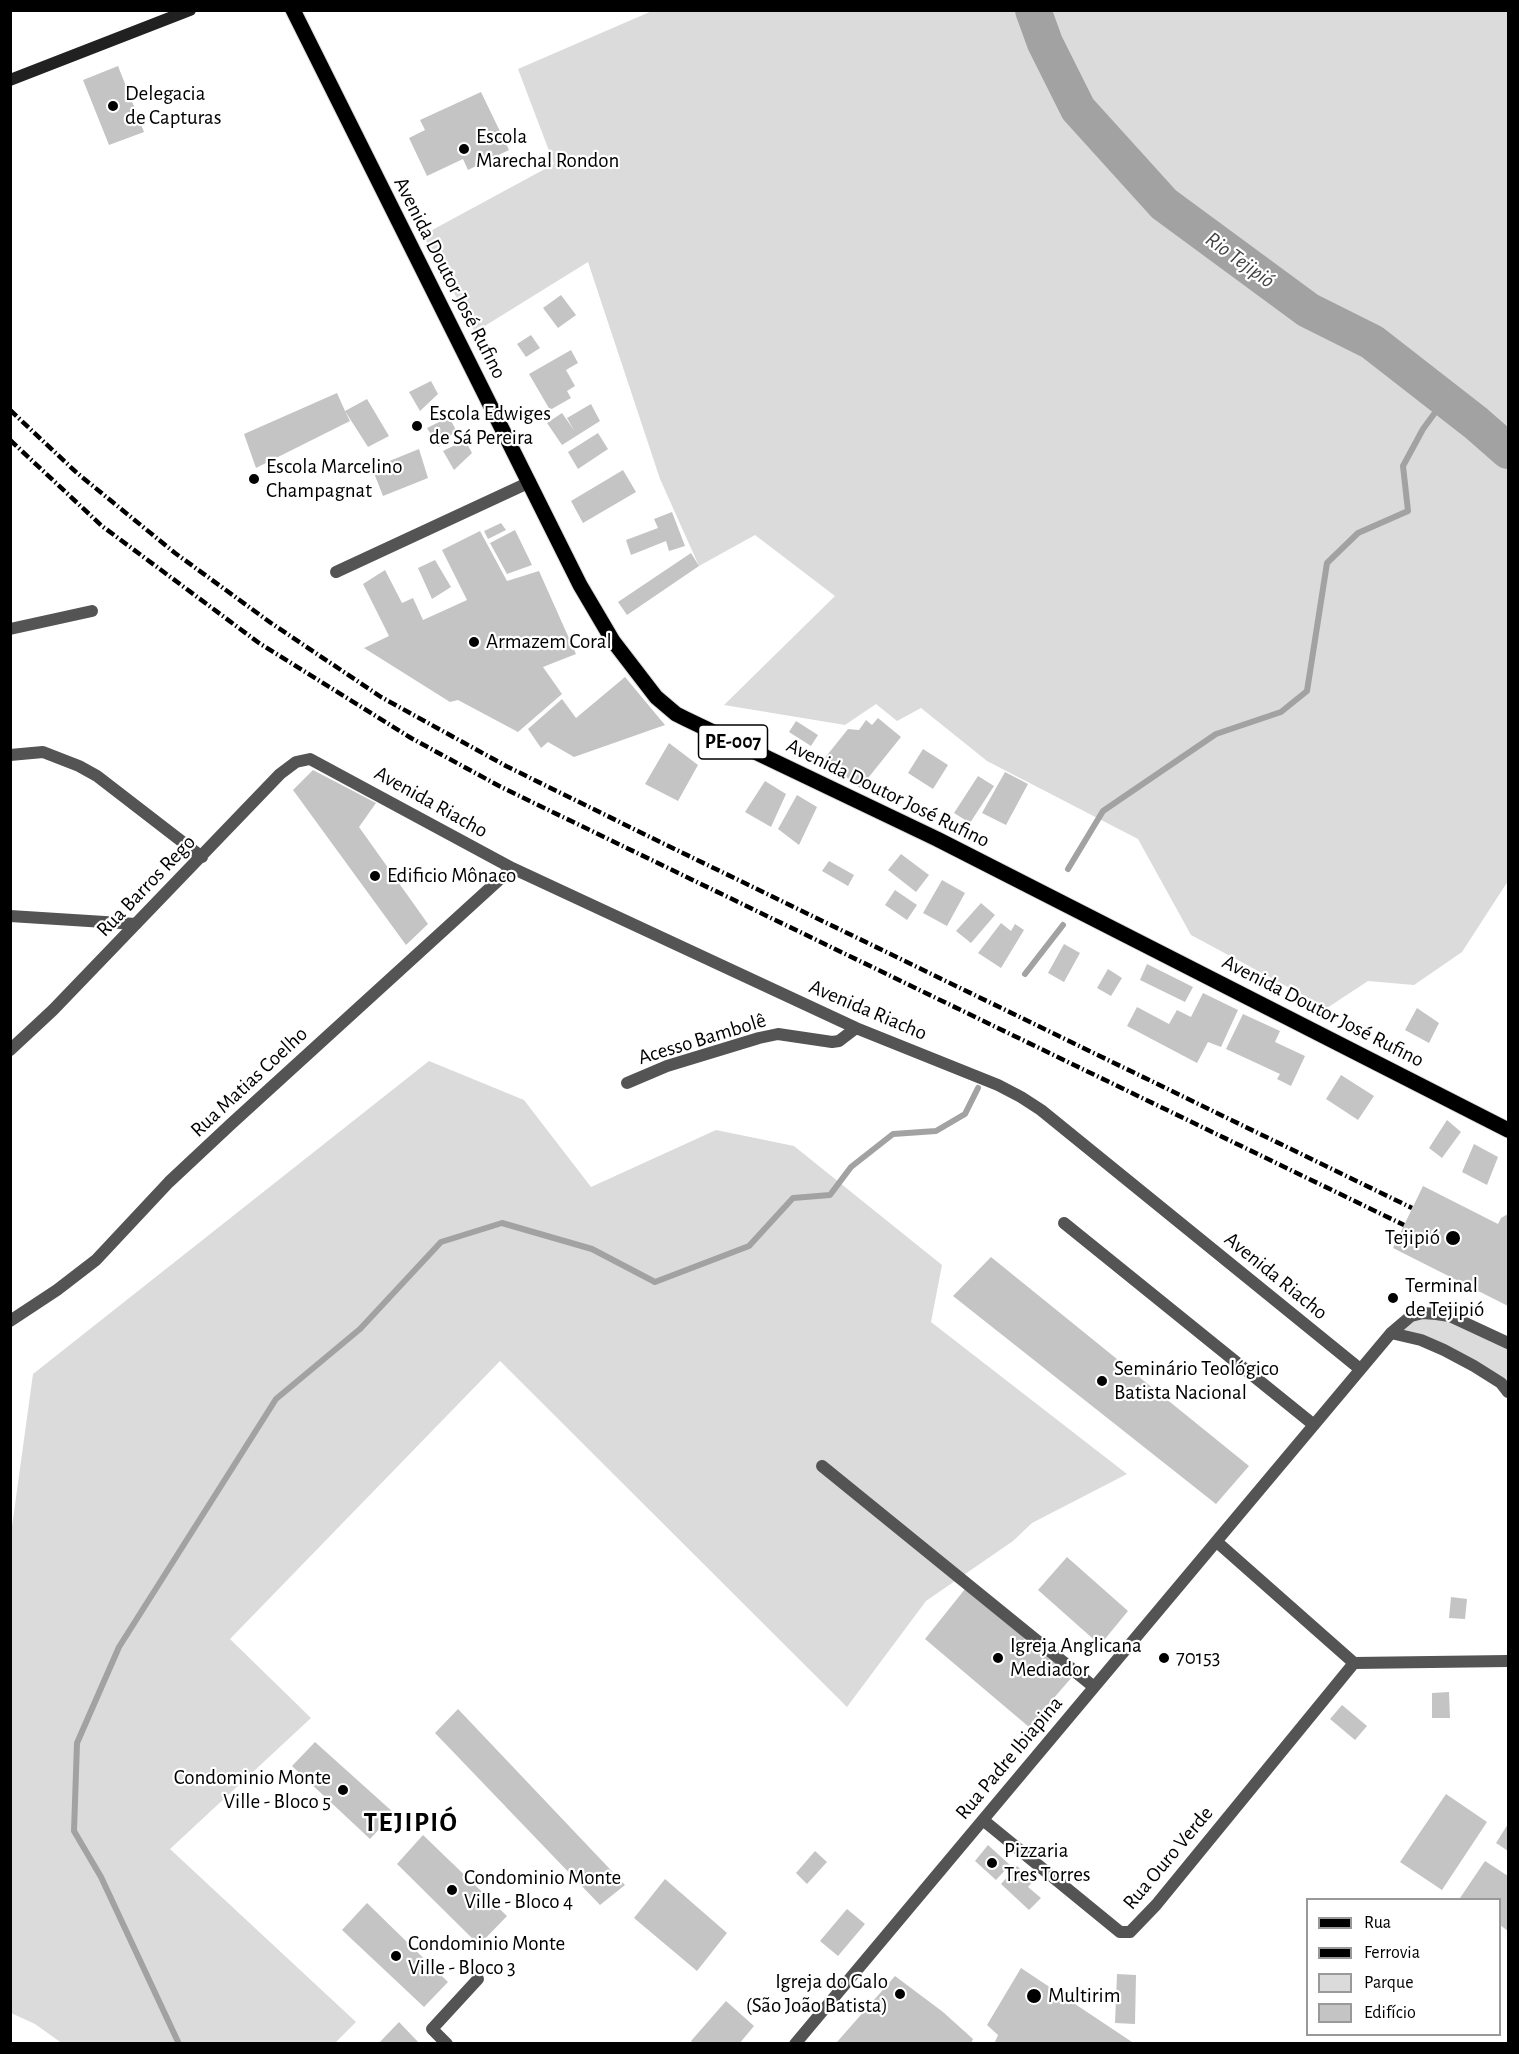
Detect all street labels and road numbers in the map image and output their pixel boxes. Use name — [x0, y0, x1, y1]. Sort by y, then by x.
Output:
street label: Avenida Doutor José Rufino — [388, 173, 512, 383]
road number: PE-007 — [698, 725, 768, 759]
street label: Avenida Doutor José Rufino — [782, 733, 994, 853]
street label: Avenida Riacho — [370, 761, 492, 843]
street label: Rua Barros Rego — [91, 830, 201, 942]
street label: Avenida Doutor José Rufino — [1218, 949, 1428, 1073]
street label: Avenida Riacho — [805, 974, 931, 1046]
street label: Acesso Bambolê — [635, 1008, 769, 1070]
street label: Rua Matias Coelho — [185, 1021, 313, 1143]
street label: Avenida Riacho — [1219, 1227, 1333, 1325]
street label: Rua Padre Ibiapina — [950, 1691, 1068, 1825]
street label: Rua Ouro Verde — [1117, 1801, 1219, 1915]

